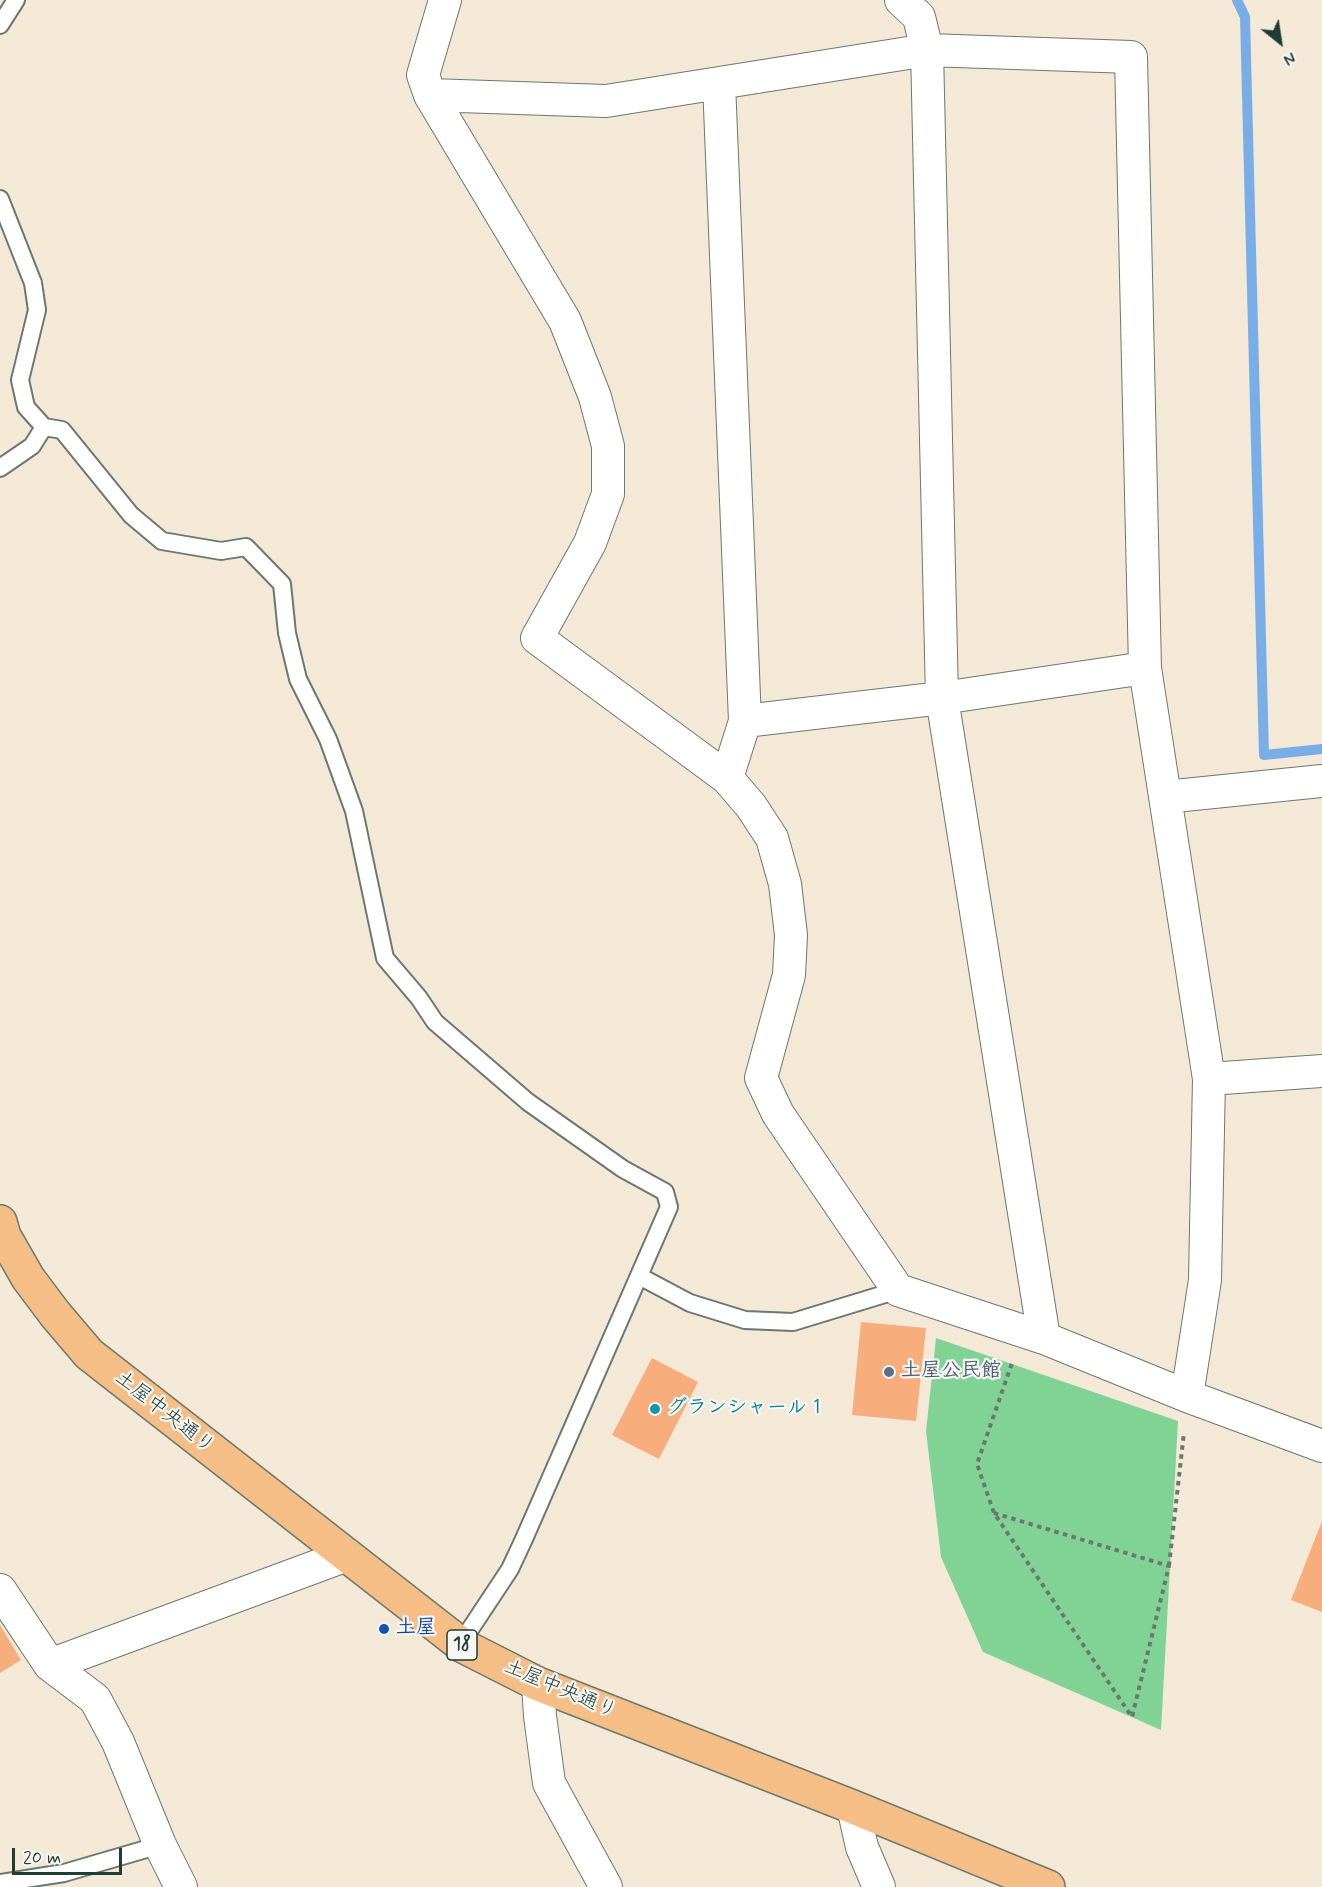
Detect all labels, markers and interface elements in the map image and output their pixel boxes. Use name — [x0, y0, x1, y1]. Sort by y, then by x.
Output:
north arrow — [1250, 12, 1310, 72]
text: N — [1279, 46, 1299, 70]
place label: 土屋公民館 — [901, 1360, 1001, 1384]
marker: 土屋公民館 — [882, 1365, 896, 1379]
street label: 土屋中央通り — [109, 1367, 219, 1459]
place label: グランシャール１ — [667, 1397, 827, 1421]
marker: グランシャール１ — [648, 1402, 662, 1416]
place label: 土屋 — [396, 1617, 436, 1641]
marker: 土屋 — [377, 1622, 391, 1636]
road number: 18 — [447, 1630, 477, 1660]
street label: 土屋中央通り — [500, 1656, 620, 1724]
scale bar — [15, 1836, 124, 1874]
text: 20 m — [23, 1846, 61, 1870]

